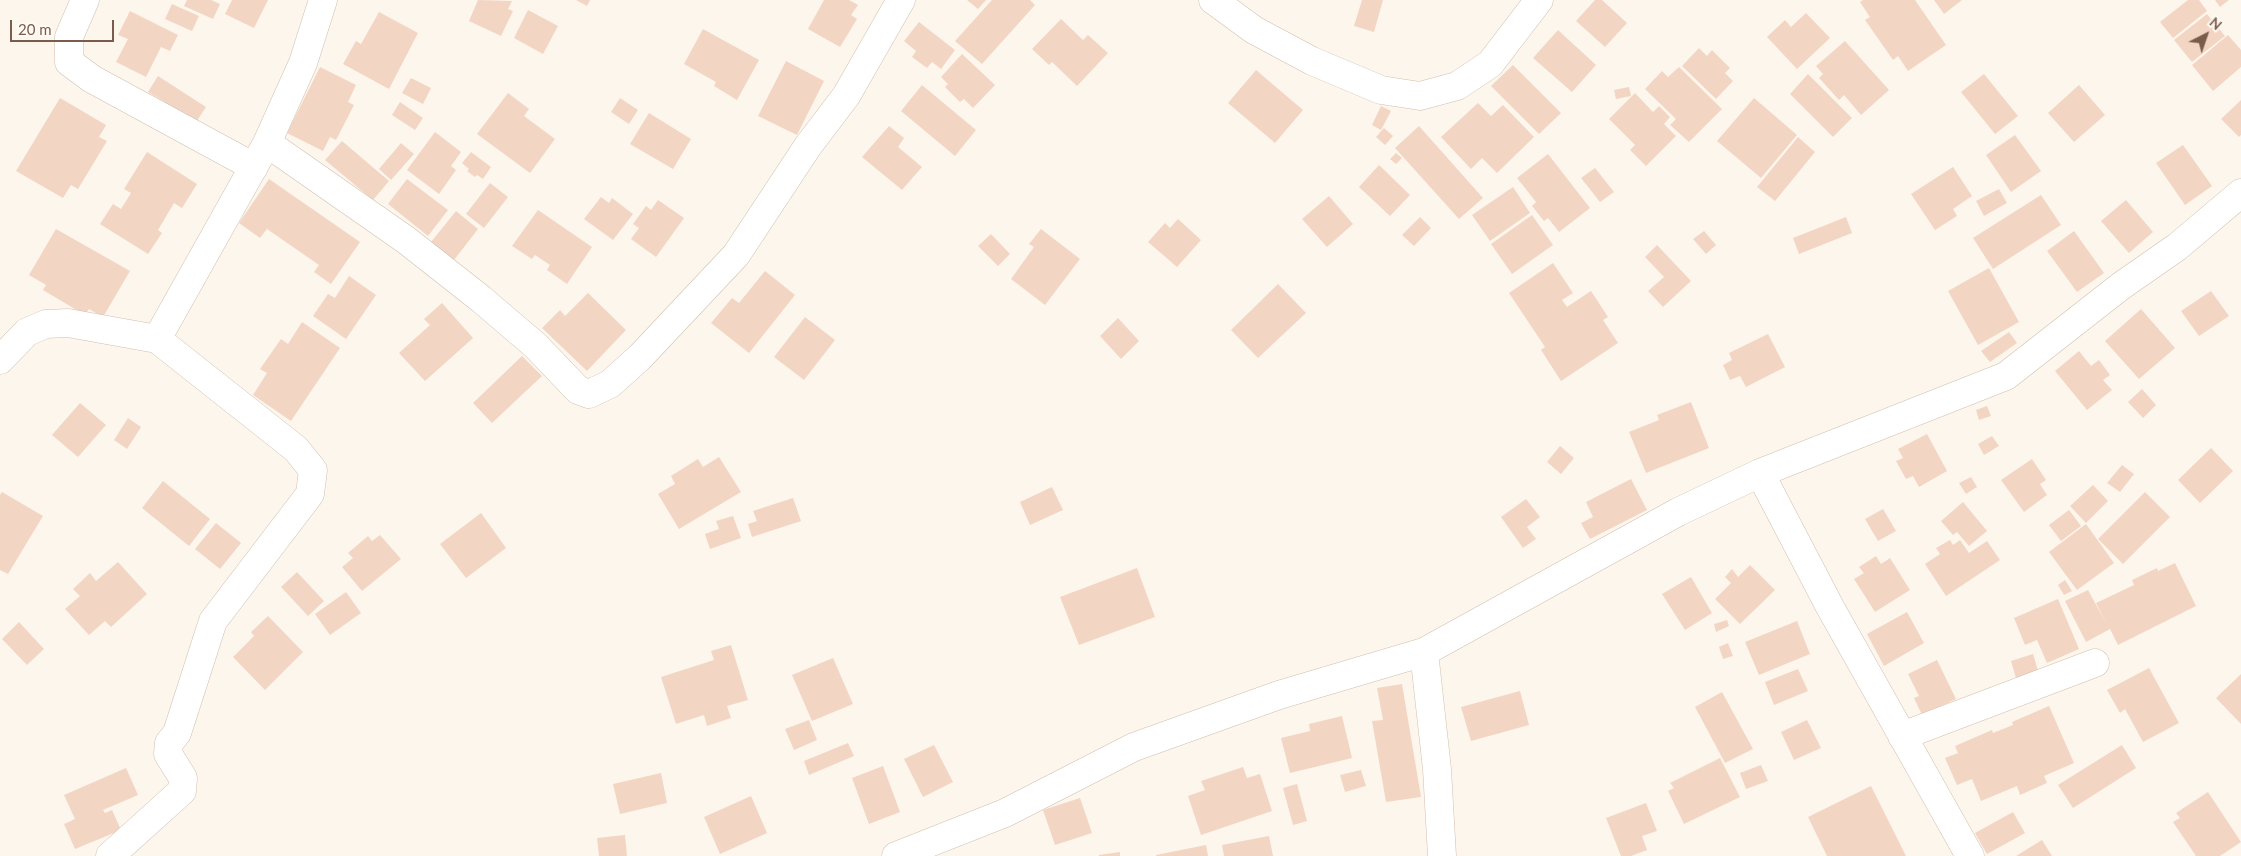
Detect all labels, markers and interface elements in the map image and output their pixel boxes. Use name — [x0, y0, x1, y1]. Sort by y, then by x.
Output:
scale bar — [12, 10, 116, 42]
north arrow — [2181, 10, 2231, 60]
text: N — [2207, 13, 2226, 33]
text: 20 m — [18, 20, 52, 38]

